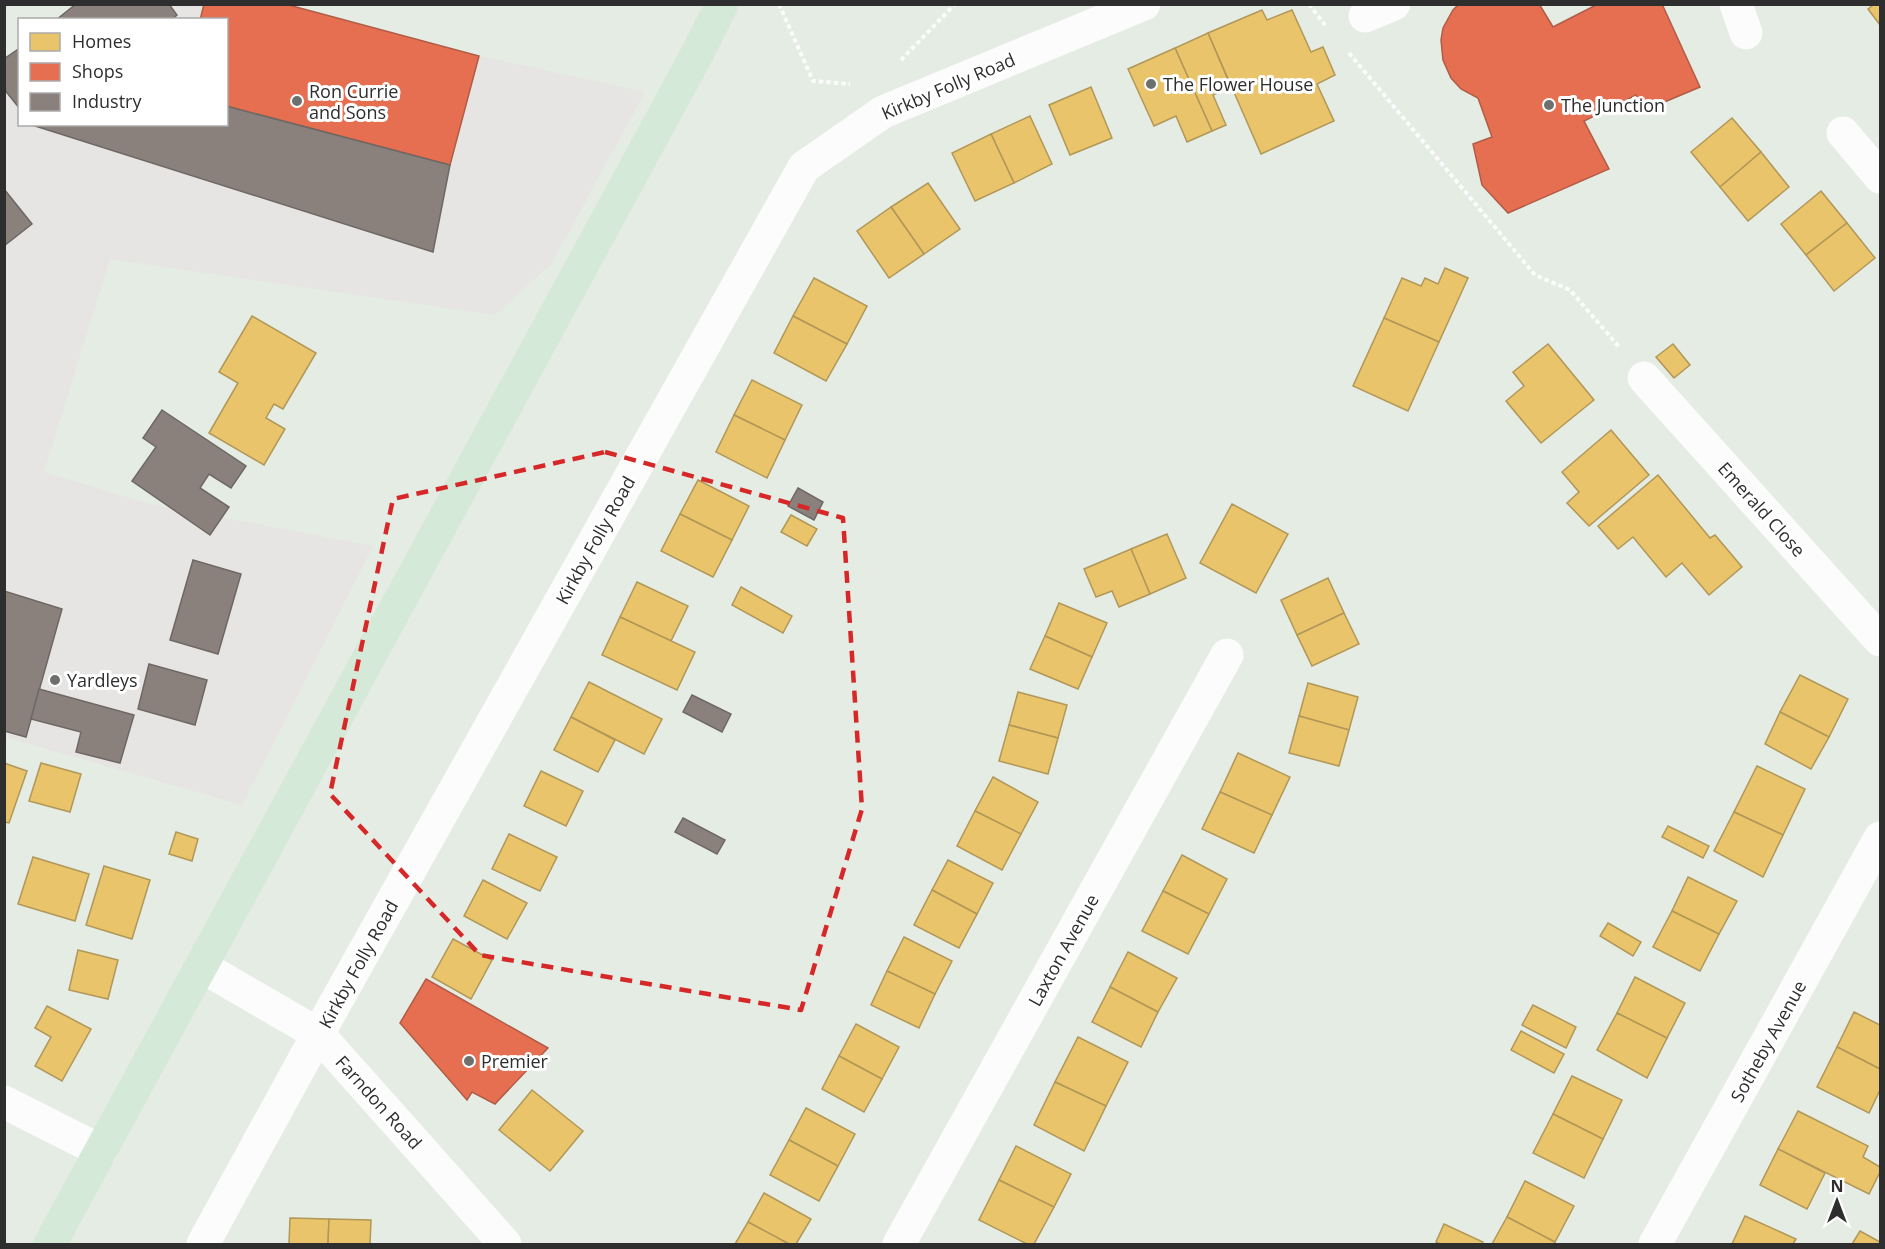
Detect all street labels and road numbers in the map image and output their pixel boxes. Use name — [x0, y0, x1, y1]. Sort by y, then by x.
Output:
street label: Kirkby Folly Road — [878, 47, 1018, 125]
street label: Emerald Close — [1713, 456, 1811, 562]
street label: Kirkby Folly Road — [550, 472, 640, 608]
street label: Laxton Avenue — [1022, 890, 1104, 1010]
street label: Kirkby Folly Road — [313, 896, 403, 1032]
street label: Sotheby Avenue — [1725, 976, 1811, 1106]
street label: Farndon Road — [331, 1050, 427, 1154]

